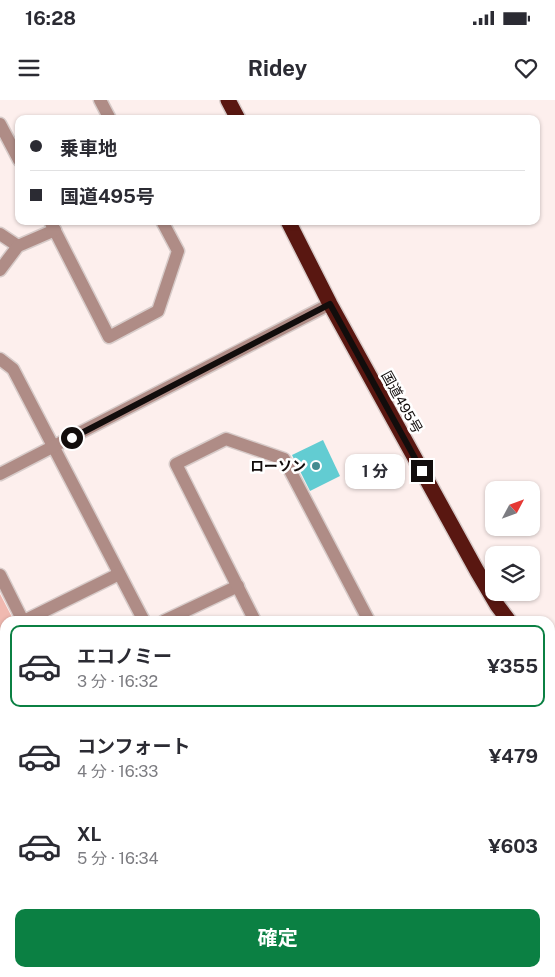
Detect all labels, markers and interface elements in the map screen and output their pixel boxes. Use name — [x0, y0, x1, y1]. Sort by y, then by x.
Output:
text: 16:28 — [25, 7, 76, 29]
icon: menu — [15, 54, 43, 82]
icon: heart — [512, 54, 540, 82]
text: Ridey — [248, 55, 307, 81]
text: 乗車地 — [60, 137, 117, 159]
text: 国道495号 — [60, 185, 155, 207]
street label: 国道495号 — [378, 368, 426, 436]
route start — [61, 427, 83, 449]
callout: 1 分 — [344, 454, 404, 488]
place label: ローソン — [250, 458, 306, 474]
marker: ローソン — [310, 460, 322, 472]
route end — [411, 460, 433, 482]
text: 1 分 — [362, 462, 388, 481]
north arrow — [485, 481, 540, 536]
map controls — [485, 481, 540, 601]
button: layers — [485, 546, 540, 601]
icon: car — [17, 644, 62, 689]
text: エコノミー — [77, 645, 172, 667]
text: ¥355 — [487, 655, 538, 677]
text: 3 分 · 16:32 — [77, 672, 158, 691]
icon: car — [17, 734, 62, 779]
text: コンフォート — [77, 735, 190, 757]
text: ¥479 — [489, 745, 538, 767]
text: 4 分 · 16:33 — [77, 762, 158, 781]
text: XL — [77, 823, 102, 845]
icon: car — [17, 824, 62, 869]
text: ¥603 — [488, 835, 538, 857]
text: 5 分 · 16:34 — [77, 849, 159, 868]
button: 確定 — [15, 909, 540, 967]

